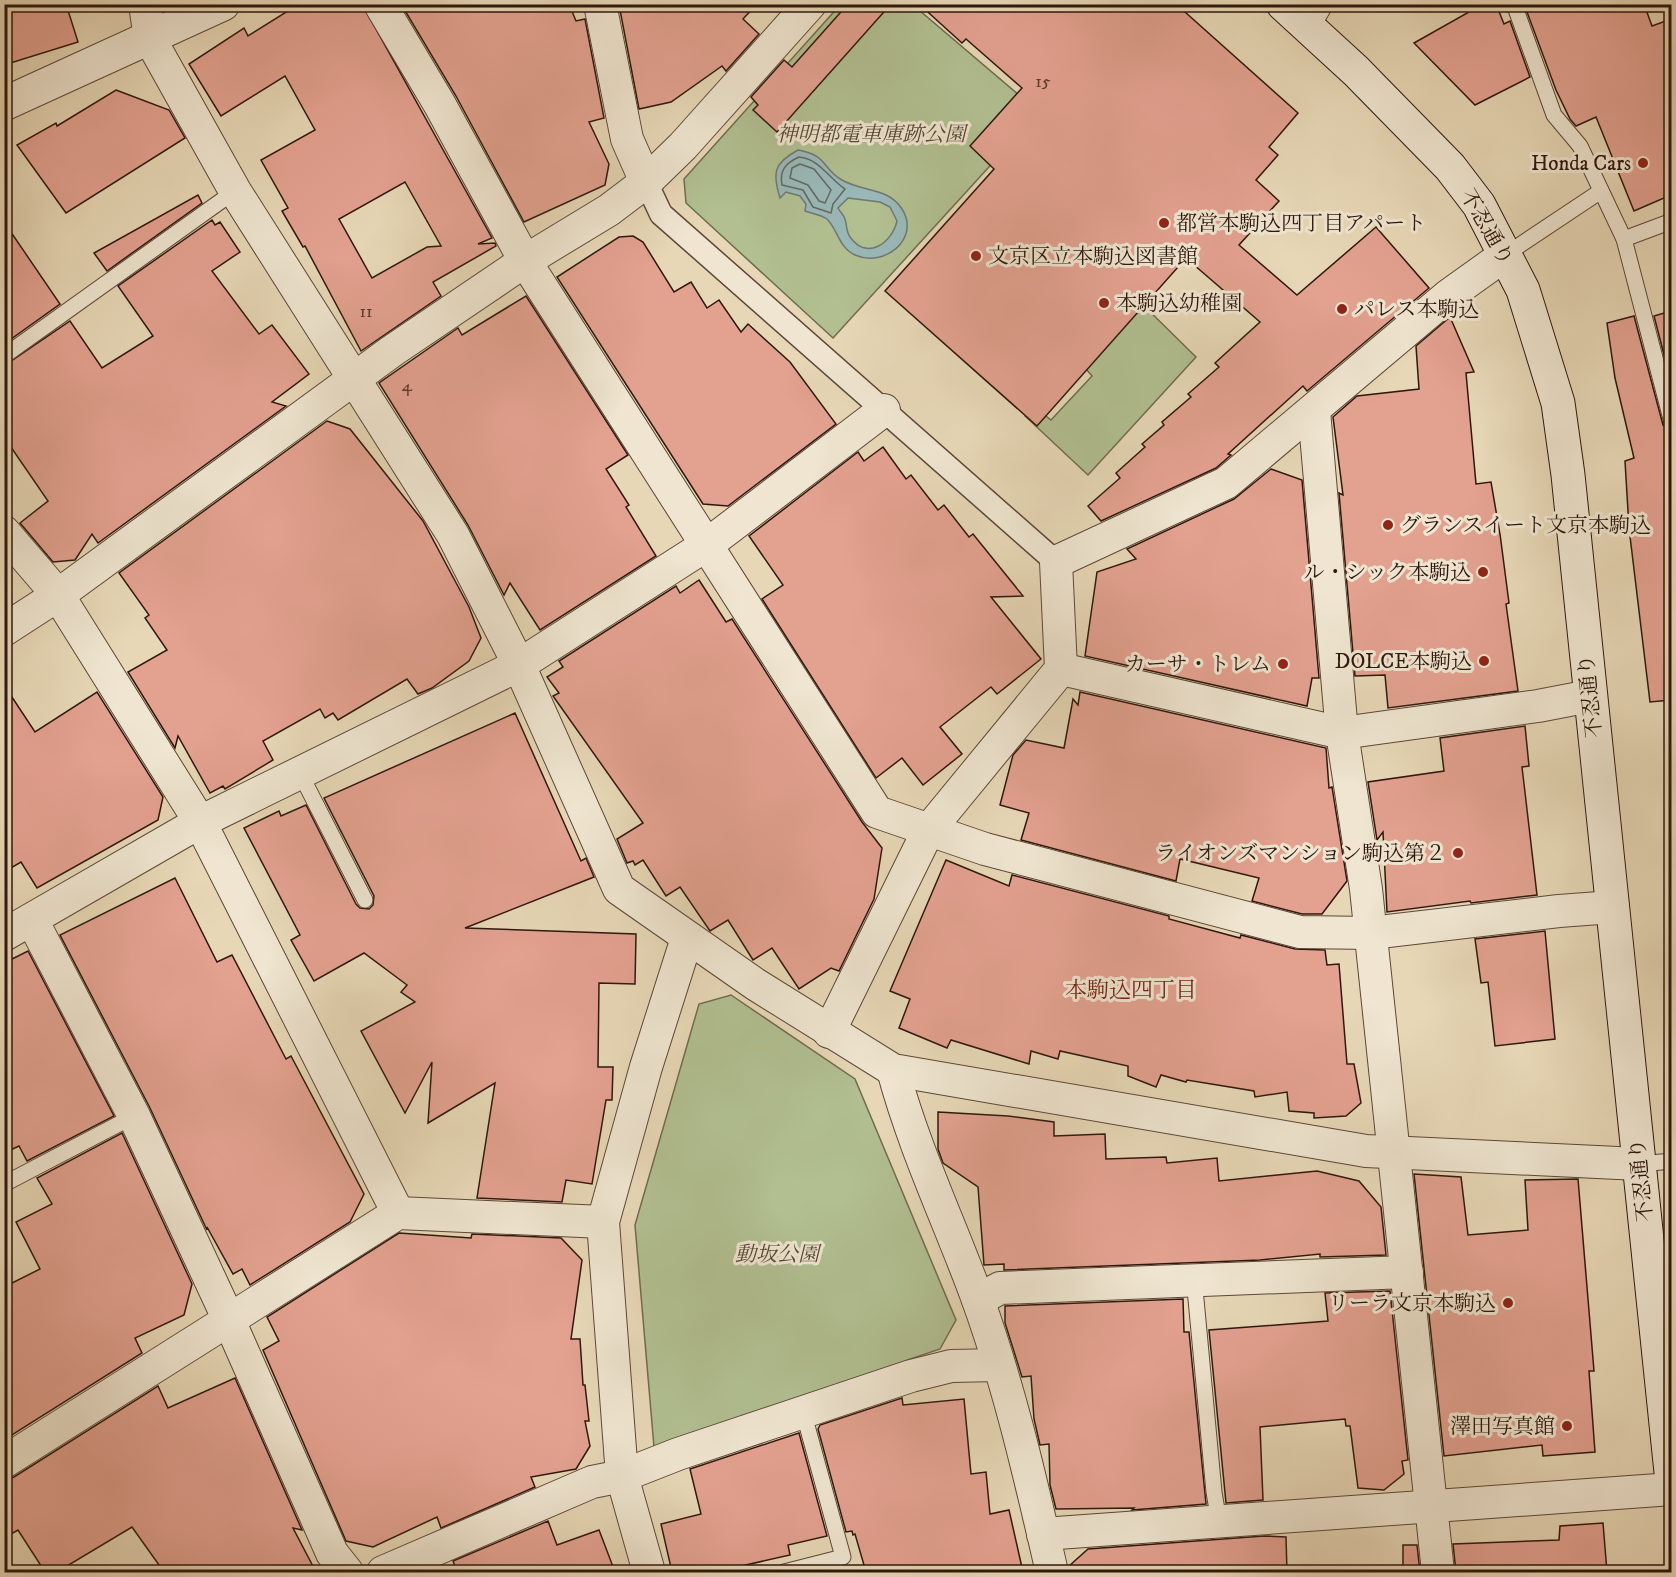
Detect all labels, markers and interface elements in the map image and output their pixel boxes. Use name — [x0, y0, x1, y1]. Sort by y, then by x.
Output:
house number: 15 — [1035, 71, 1051, 93]
park label: 神明都電車庫跡公園 — [777, 122, 968, 148]
place label: Honda Cars — [1531, 151, 1631, 177]
marker: Honda Cars — [1636, 156, 1650, 170]
street label: 不忍通り — [1454, 185, 1518, 270]
place label: 都営本駒込四丁目アパート — [1176, 211, 1426, 237]
marker: 都営本駒込四丁目アパート — [1157, 216, 1171, 230]
place label: 文京区立本駒込図書館 — [988, 244, 1198, 270]
marker: 文京区立本駒込図書館 — [969, 249, 983, 263]
place label: 本駒込幼稚園 — [1116, 291, 1242, 317]
marker: 本駒込幼稚園 — [1097, 296, 1111, 310]
place label: パレス本駒込 — [1354, 297, 1479, 323]
house number: 11 — [359, 301, 373, 323]
marker: パレス本駒込 — [1335, 302, 1349, 316]
house number: 4 — [402, 375, 413, 397]
place label: グランスイート文京本駒込 — [1400, 513, 1651, 539]
marker: グランスイート文京本駒込 — [1381, 518, 1395, 532]
place label: ル・シック本駒込 — [1303, 560, 1471, 586]
marker: ル・シック本駒込 — [1476, 565, 1490, 579]
place label: DOLCE本駒込 — [1335, 649, 1472, 675]
place label: カーサ・トレム — [1125, 652, 1271, 678]
street label: 不忍通り — [1574, 653, 1608, 739]
marker: DOLCE本駒込 — [1477, 654, 1491, 668]
marker: カーサ・トレム — [1276, 657, 1290, 671]
place label: ライオンズマンション駒込第２ — [1155, 841, 1446, 867]
marker: ライオンズマンション駒込第２ — [1451, 846, 1465, 860]
district label: 本駒込四丁目 — [1065, 977, 1197, 1004]
street label: 不忍通り — [1625, 1137, 1659, 1223]
park label: 動坂公園 — [735, 1242, 822, 1268]
place label: リーラ文京本駒込 — [1328, 1291, 1496, 1317]
marker: リーラ文京本駒込 — [1501, 1296, 1515, 1310]
place label: 澤田写真館 — [1450, 1414, 1555, 1440]
marker: 澤田写真館 — [1560, 1419, 1574, 1433]

